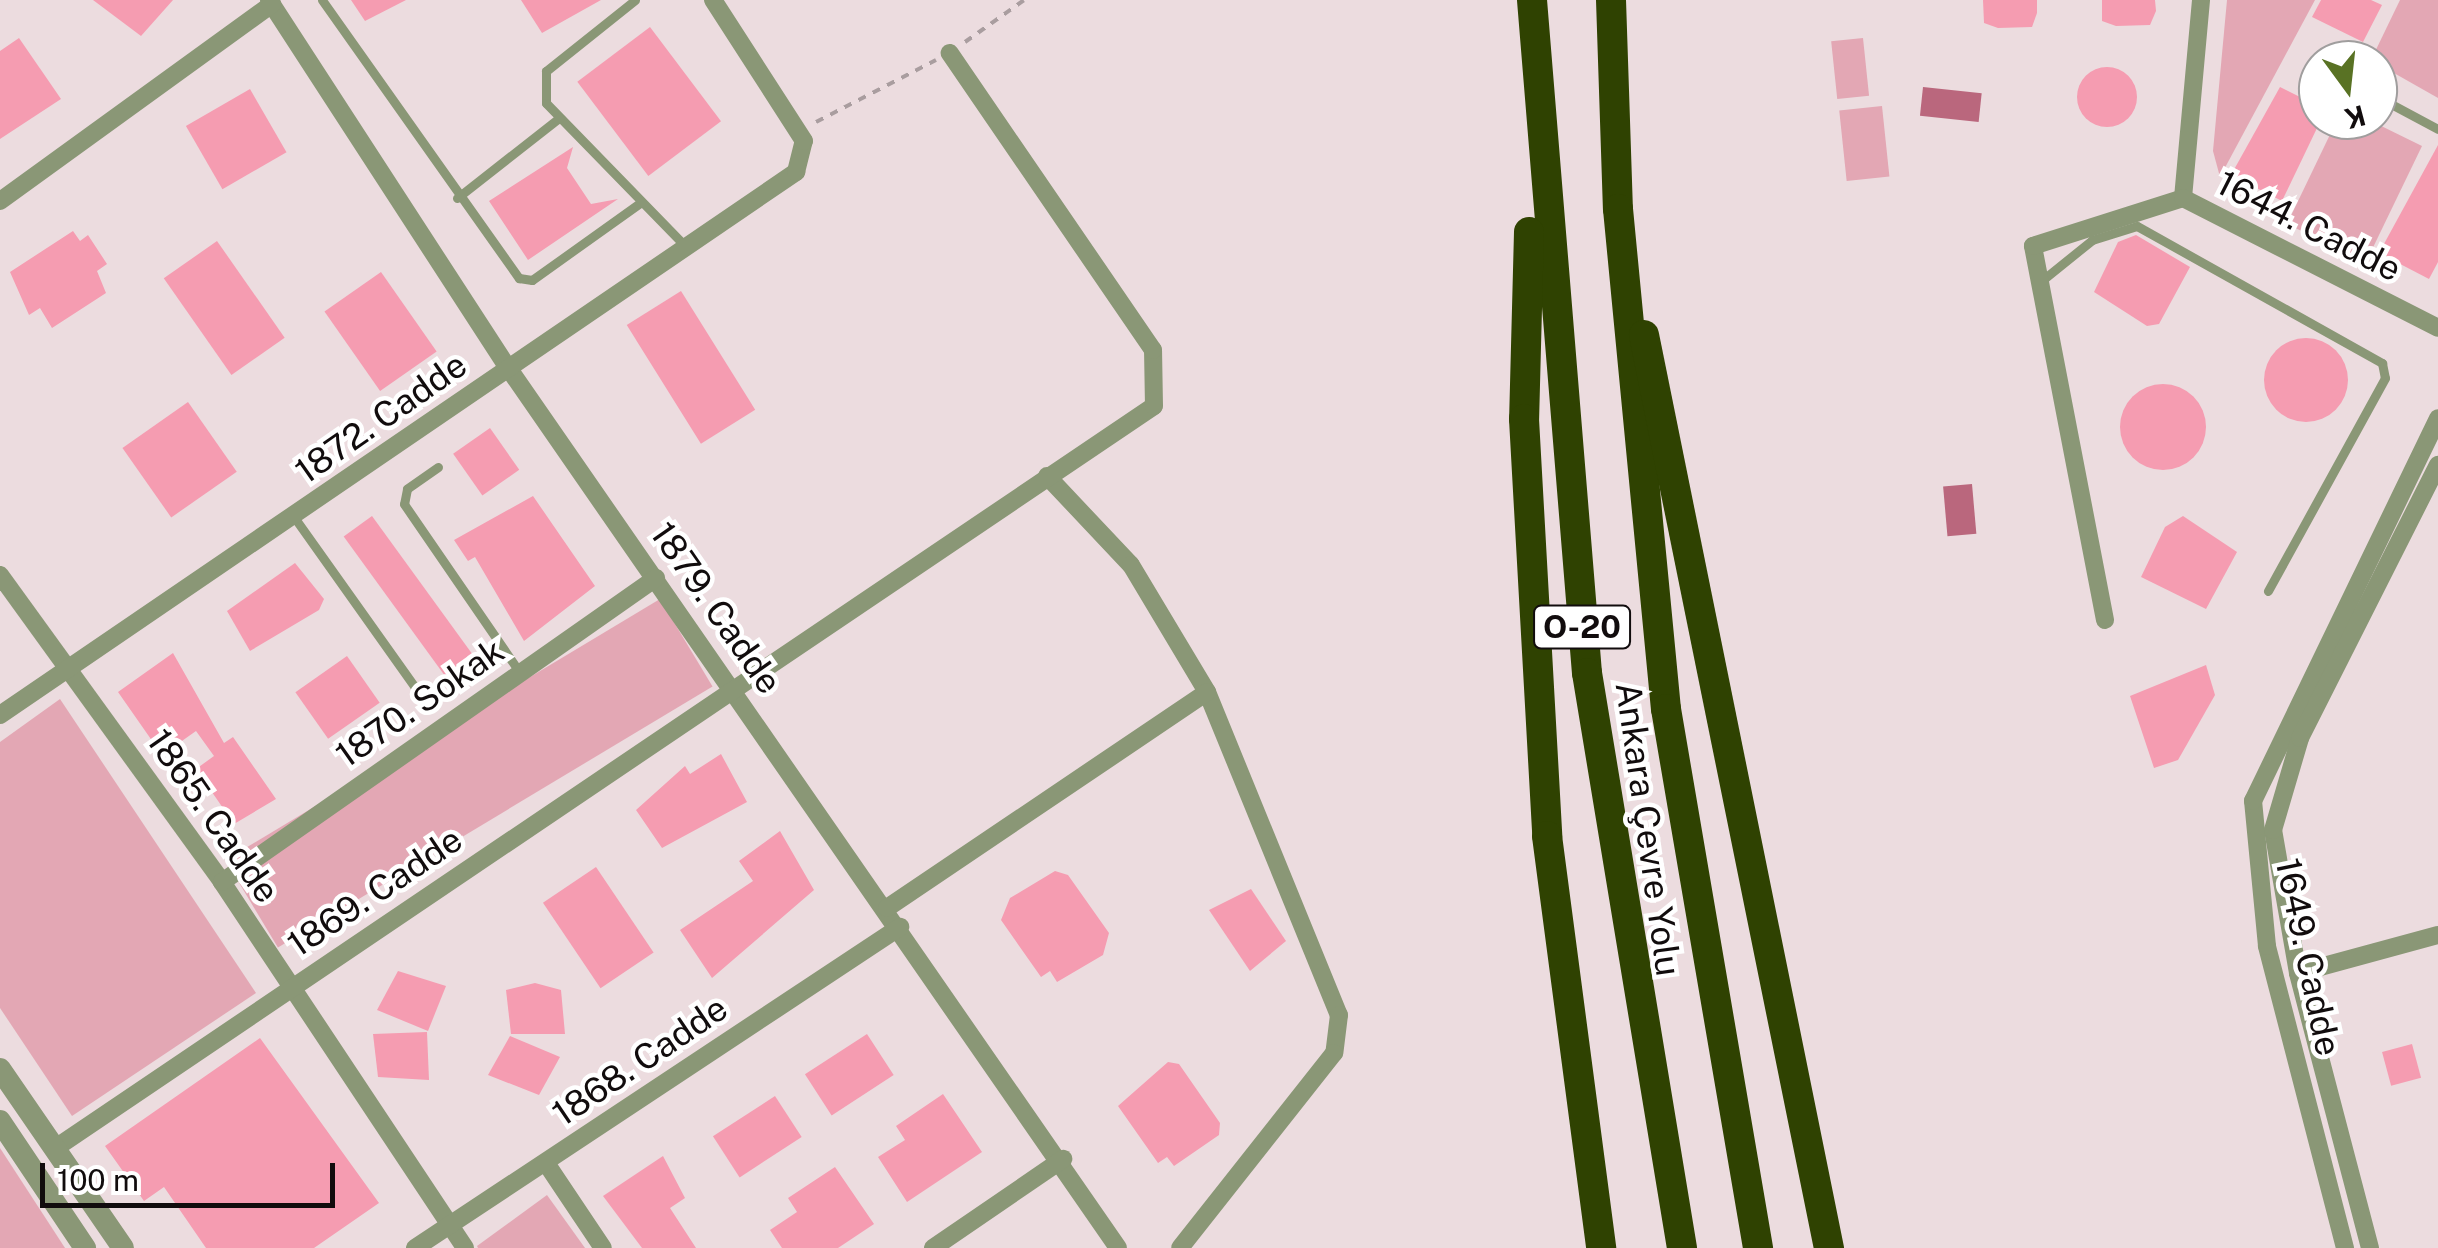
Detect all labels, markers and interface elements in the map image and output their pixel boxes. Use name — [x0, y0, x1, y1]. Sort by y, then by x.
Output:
north arrow — [2298, 40, 2398, 140]
text: K — [2341, 99, 2369, 136]
street label: 1644. Cadde — [2210, 162, 2408, 290]
street label: 1872. Cadde — [287, 344, 475, 492]
street label: 1879. Cadde — [642, 514, 790, 702]
road number: O-20 — [1532, 600, 1632, 654]
street label: 1870. Sokak — [328, 630, 512, 776]
street label: Ankara Çevre Yolu — [1607, 679, 1689, 979]
street label: 1865. Cadde — [138, 721, 288, 911]
street label: 1869. Cadde — [280, 818, 470, 966]
street label: 1649. Cadde — [2267, 854, 2349, 1060]
street label: 1868. Cadde — [544, 987, 736, 1135]
scale bar — [45, 1143, 340, 1205]
text: 100 m — [57, 1162, 139, 1198]

